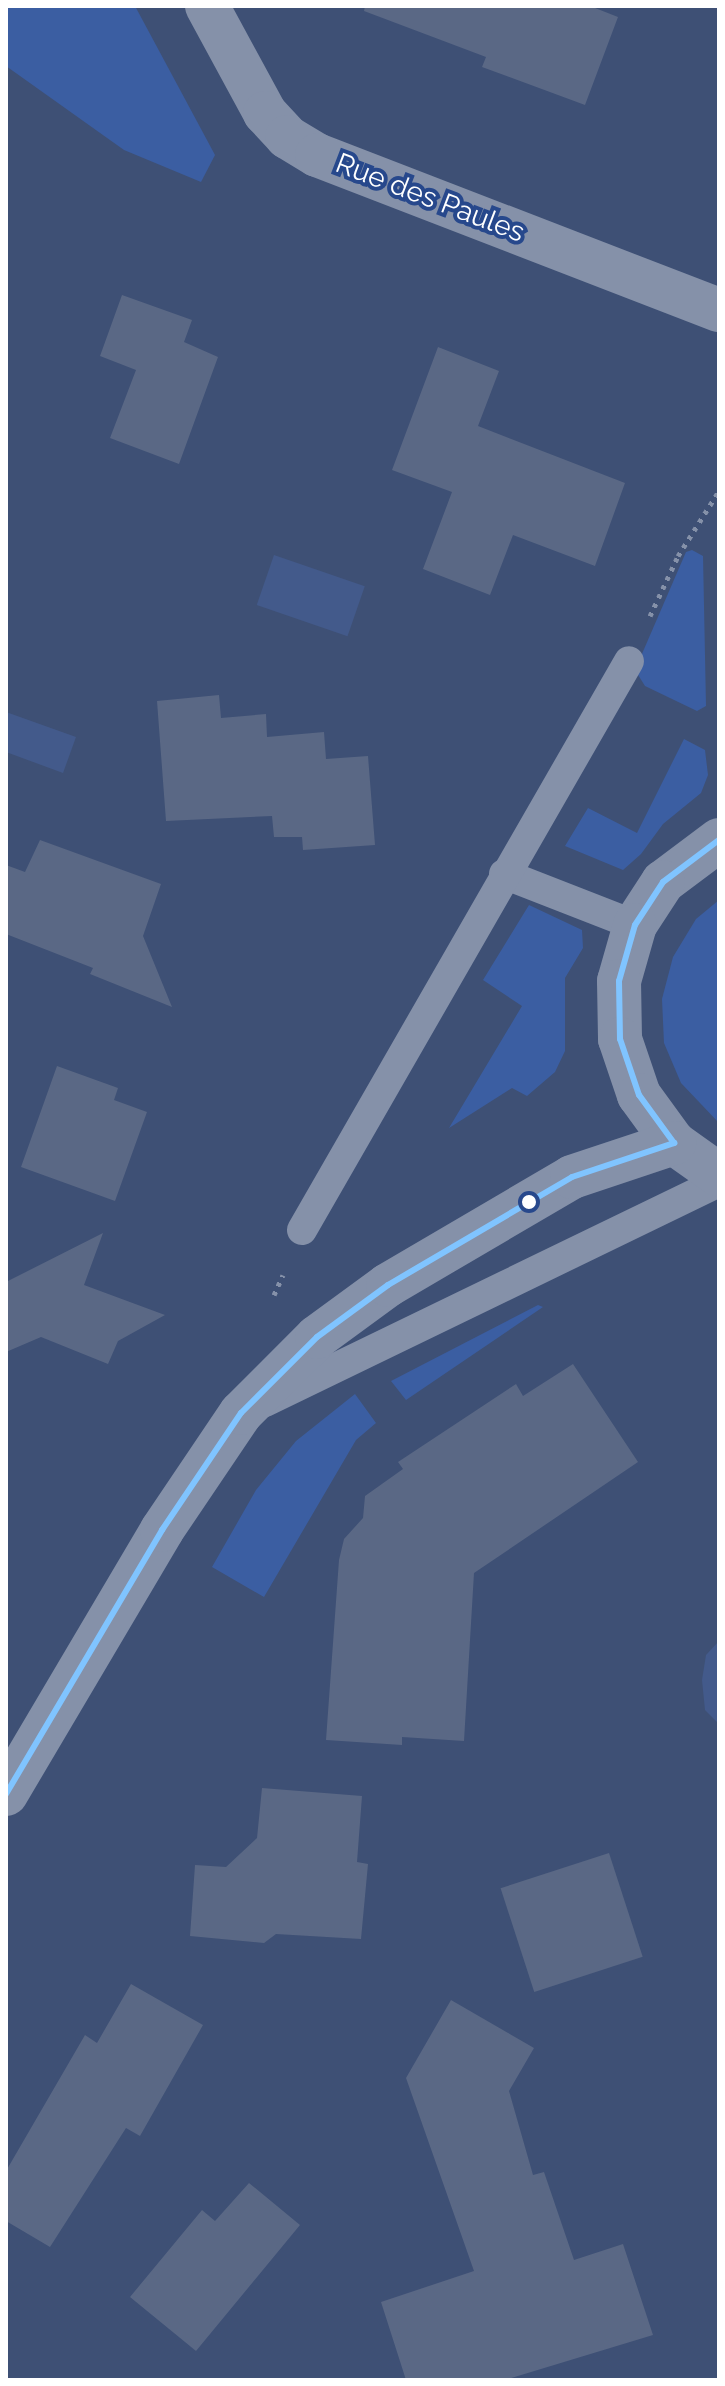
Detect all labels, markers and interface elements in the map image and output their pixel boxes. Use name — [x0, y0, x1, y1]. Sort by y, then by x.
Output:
street label: Rue des Paules — [331, 147, 529, 249]
unlabelled marker — [521, 1194, 537, 1210]

